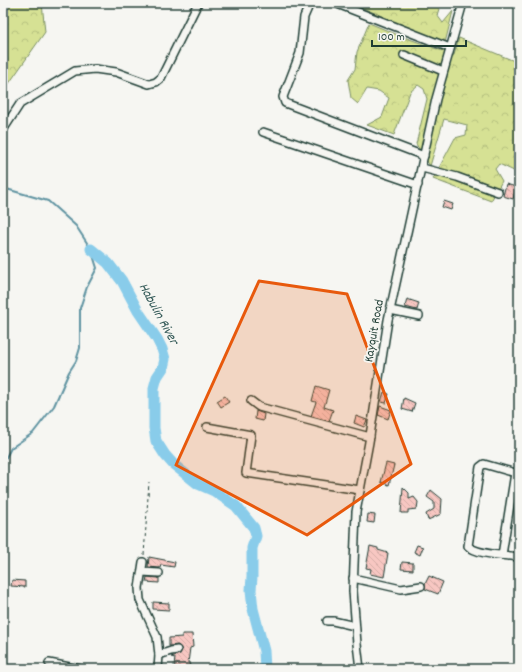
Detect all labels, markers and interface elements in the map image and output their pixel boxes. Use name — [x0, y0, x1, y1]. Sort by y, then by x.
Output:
scale bar — [372, 22, 466, 48]
text: 100 m — [378, 29, 405, 46]
water label: Habulin River — [133, 279, 184, 350]
street label: Kayquit Road — [360, 298, 390, 364]

